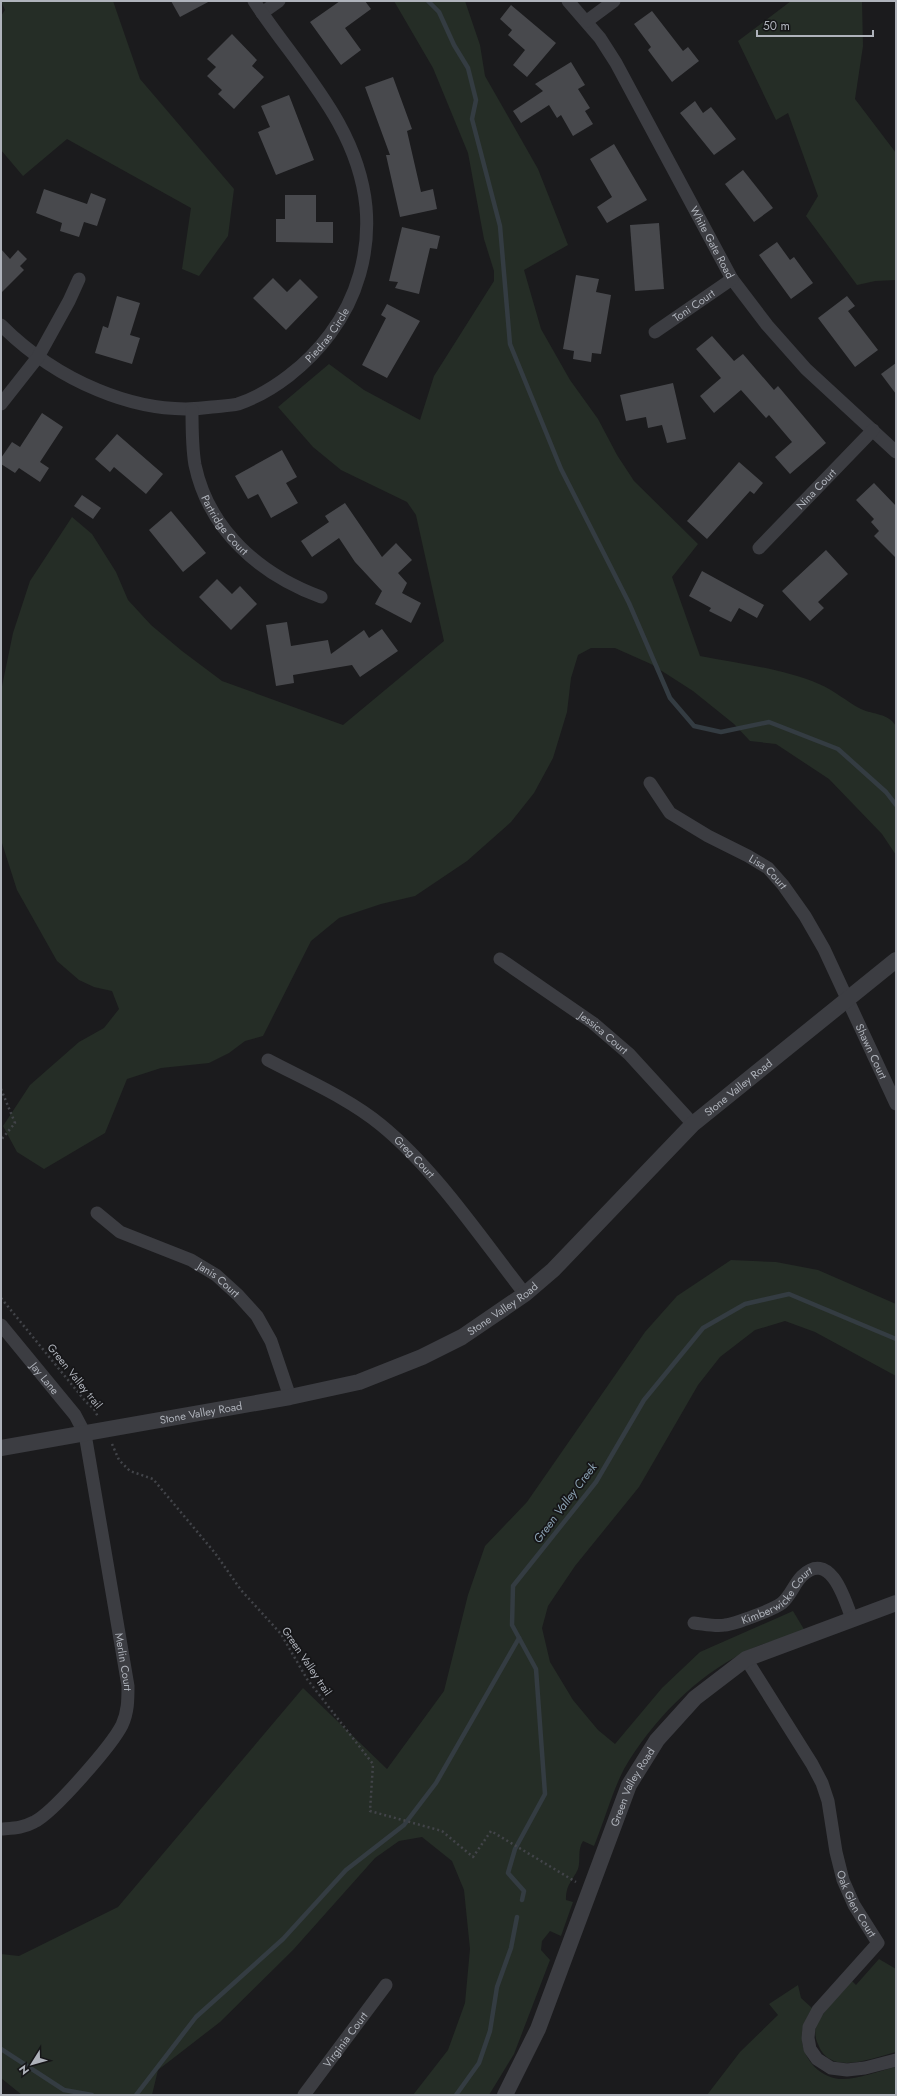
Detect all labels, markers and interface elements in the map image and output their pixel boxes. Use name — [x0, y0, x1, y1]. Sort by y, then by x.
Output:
scale bar — [757, 12, 873, 38]
text: 50 m — [763, 17, 790, 35]
street label: White Gate Road — [686, 203, 738, 281]
street label: Toni Court — [670, 285, 718, 325]
street label: Piedras Circle — [301, 304, 353, 366]
street label: Nina Court — [792, 465, 840, 513]
street label: Partridge Court — [197, 492, 252, 559]
street label: Lisa Court — [746, 850, 792, 892]
street label: Jessica Court — [574, 1006, 632, 1058]
street label: Shawn Court — [852, 1021, 891, 1082]
street label: Stone Valley Road — [701, 1055, 776, 1120]
street label: Greg Court — [390, 1132, 439, 1182]
street label: Janis Court — [193, 1257, 244, 1301]
street label: Stone Valley Road — [464, 1278, 541, 1339]
street label: Green Valley trail — [44, 1340, 106, 1412]
street label: Jay Lane — [25, 1357, 63, 1398]
street label: Stone Valley Road — [158, 1398, 243, 1428]
water label: Green Valley Creek — [529, 1458, 602, 1547]
street label: Kimberwicke Court — [739, 1562, 815, 1628]
street label: Green Valley trail — [278, 1623, 336, 1699]
street label: Merlin Court — [111, 1631, 136, 1691]
street label: Green Valley Road — [606, 1744, 659, 1829]
street label: Oak Glen Court — [833, 1869, 881, 1941]
street label: Virginia Court — [319, 2008, 372, 2071]
north arrow — [12, 2044, 52, 2084]
text: N — [15, 2062, 33, 2078]

